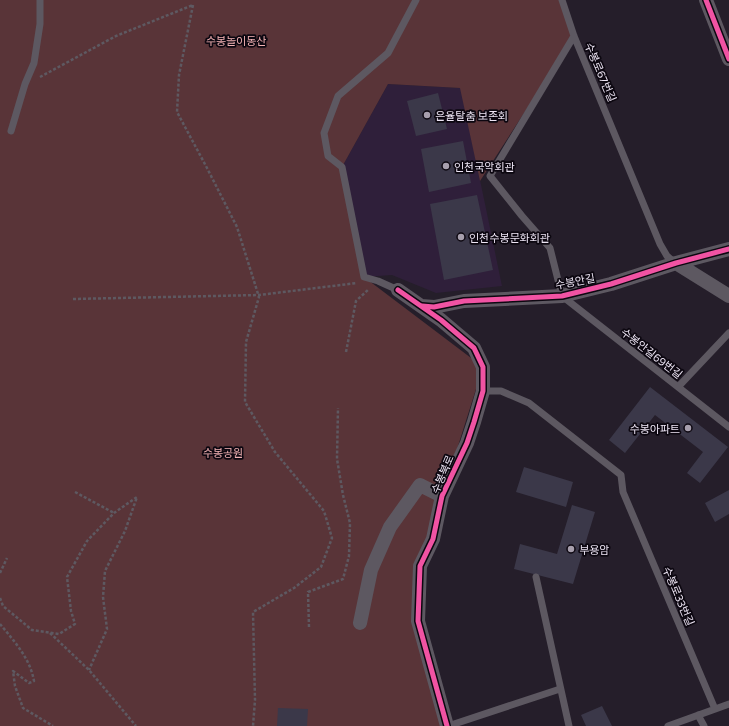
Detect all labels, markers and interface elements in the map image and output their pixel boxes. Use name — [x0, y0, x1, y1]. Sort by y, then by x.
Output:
park label: 수봉놀이동산 — [206, 34, 266, 47]
street label: 수봉로67번길 — [583, 40, 619, 104]
place label: 은율탈춤 보존회 — [435, 109, 508, 122]
marker: 은율탈춤 보존회 — [422, 110, 432, 120]
place label: 인천국악회관 — [454, 160, 515, 173]
marker: 인천국악회관 — [441, 161, 451, 171]
place label: 인천수봉문화회관 — [469, 231, 550, 244]
marker: 인천수봉문화회관 — [456, 232, 466, 242]
street label: 수봉안길 — [554, 271, 596, 291]
street label: 수봉안길69번길 — [619, 325, 685, 381]
place label: 수봉아파트 — [629, 422, 680, 435]
marker: 수봉아파트 — [683, 423, 693, 433]
park label: 수봉공원 — [203, 446, 243, 459]
street label: 수봉북로 — [428, 453, 456, 495]
place label: 부용암 — [579, 543, 609, 556]
marker: 부용암 — [566, 544, 576, 554]
street label: 수봉로33번길 — [661, 564, 697, 628]

